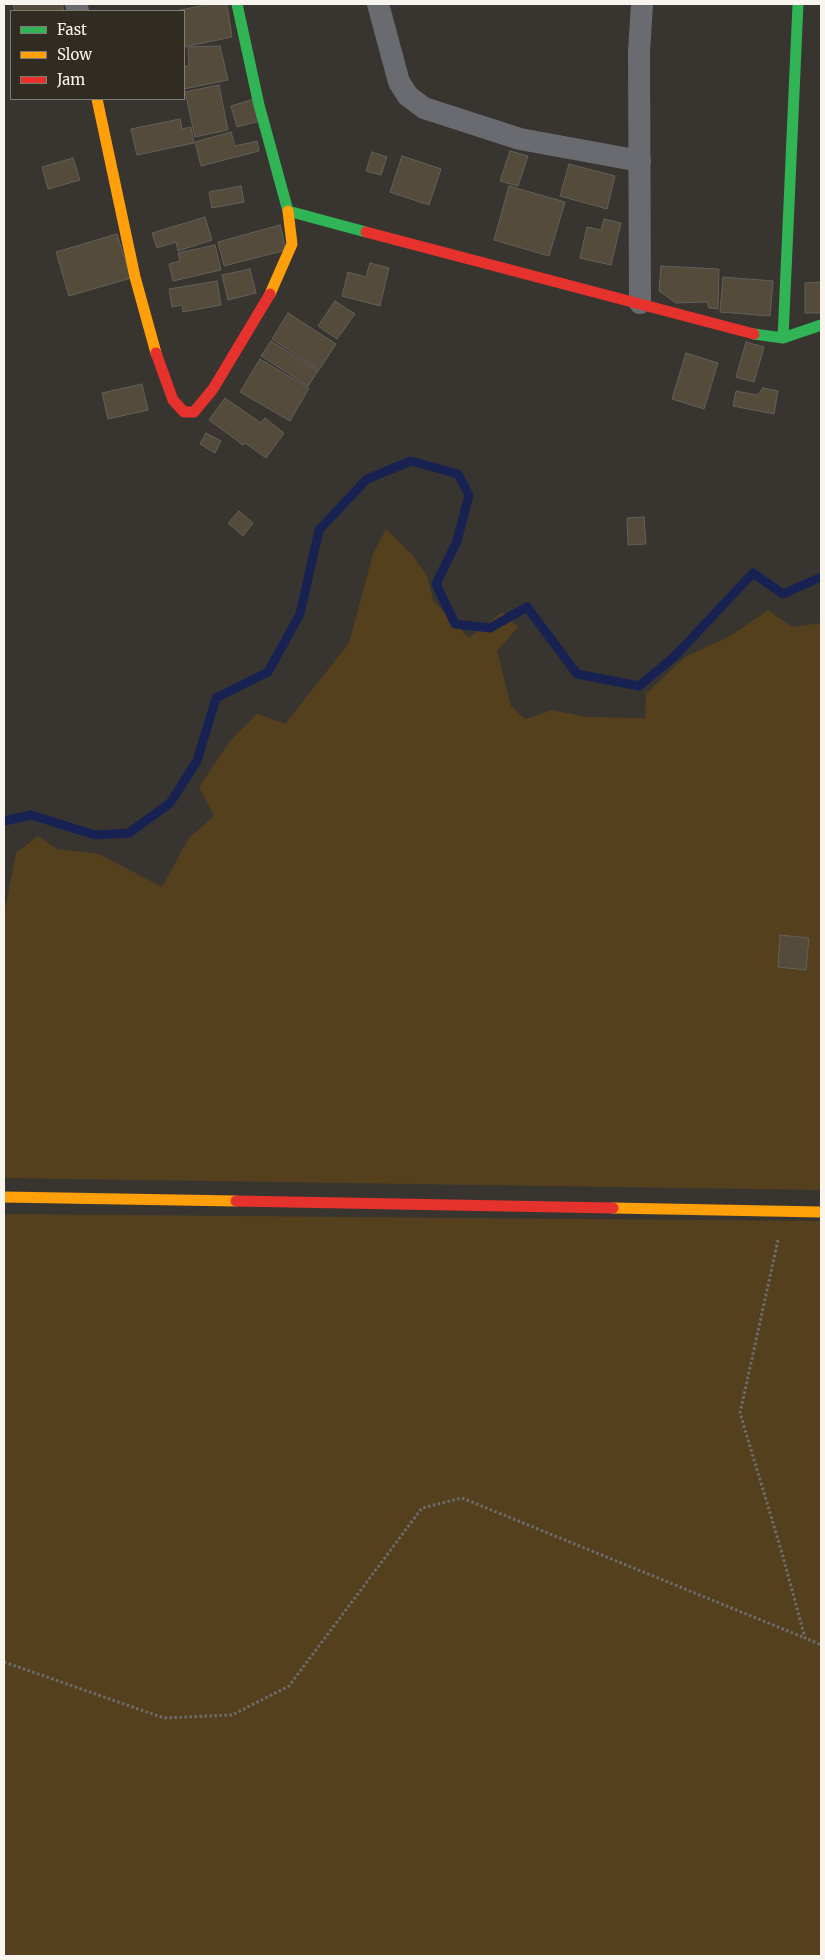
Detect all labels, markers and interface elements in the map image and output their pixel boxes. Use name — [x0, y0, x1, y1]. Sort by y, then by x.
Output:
legend — [10, 10, 185, 100]
text: Fast — [57, 20, 87, 39]
text: Slow — [57, 45, 92, 64]
text: Jam — [57, 70, 85, 89]

